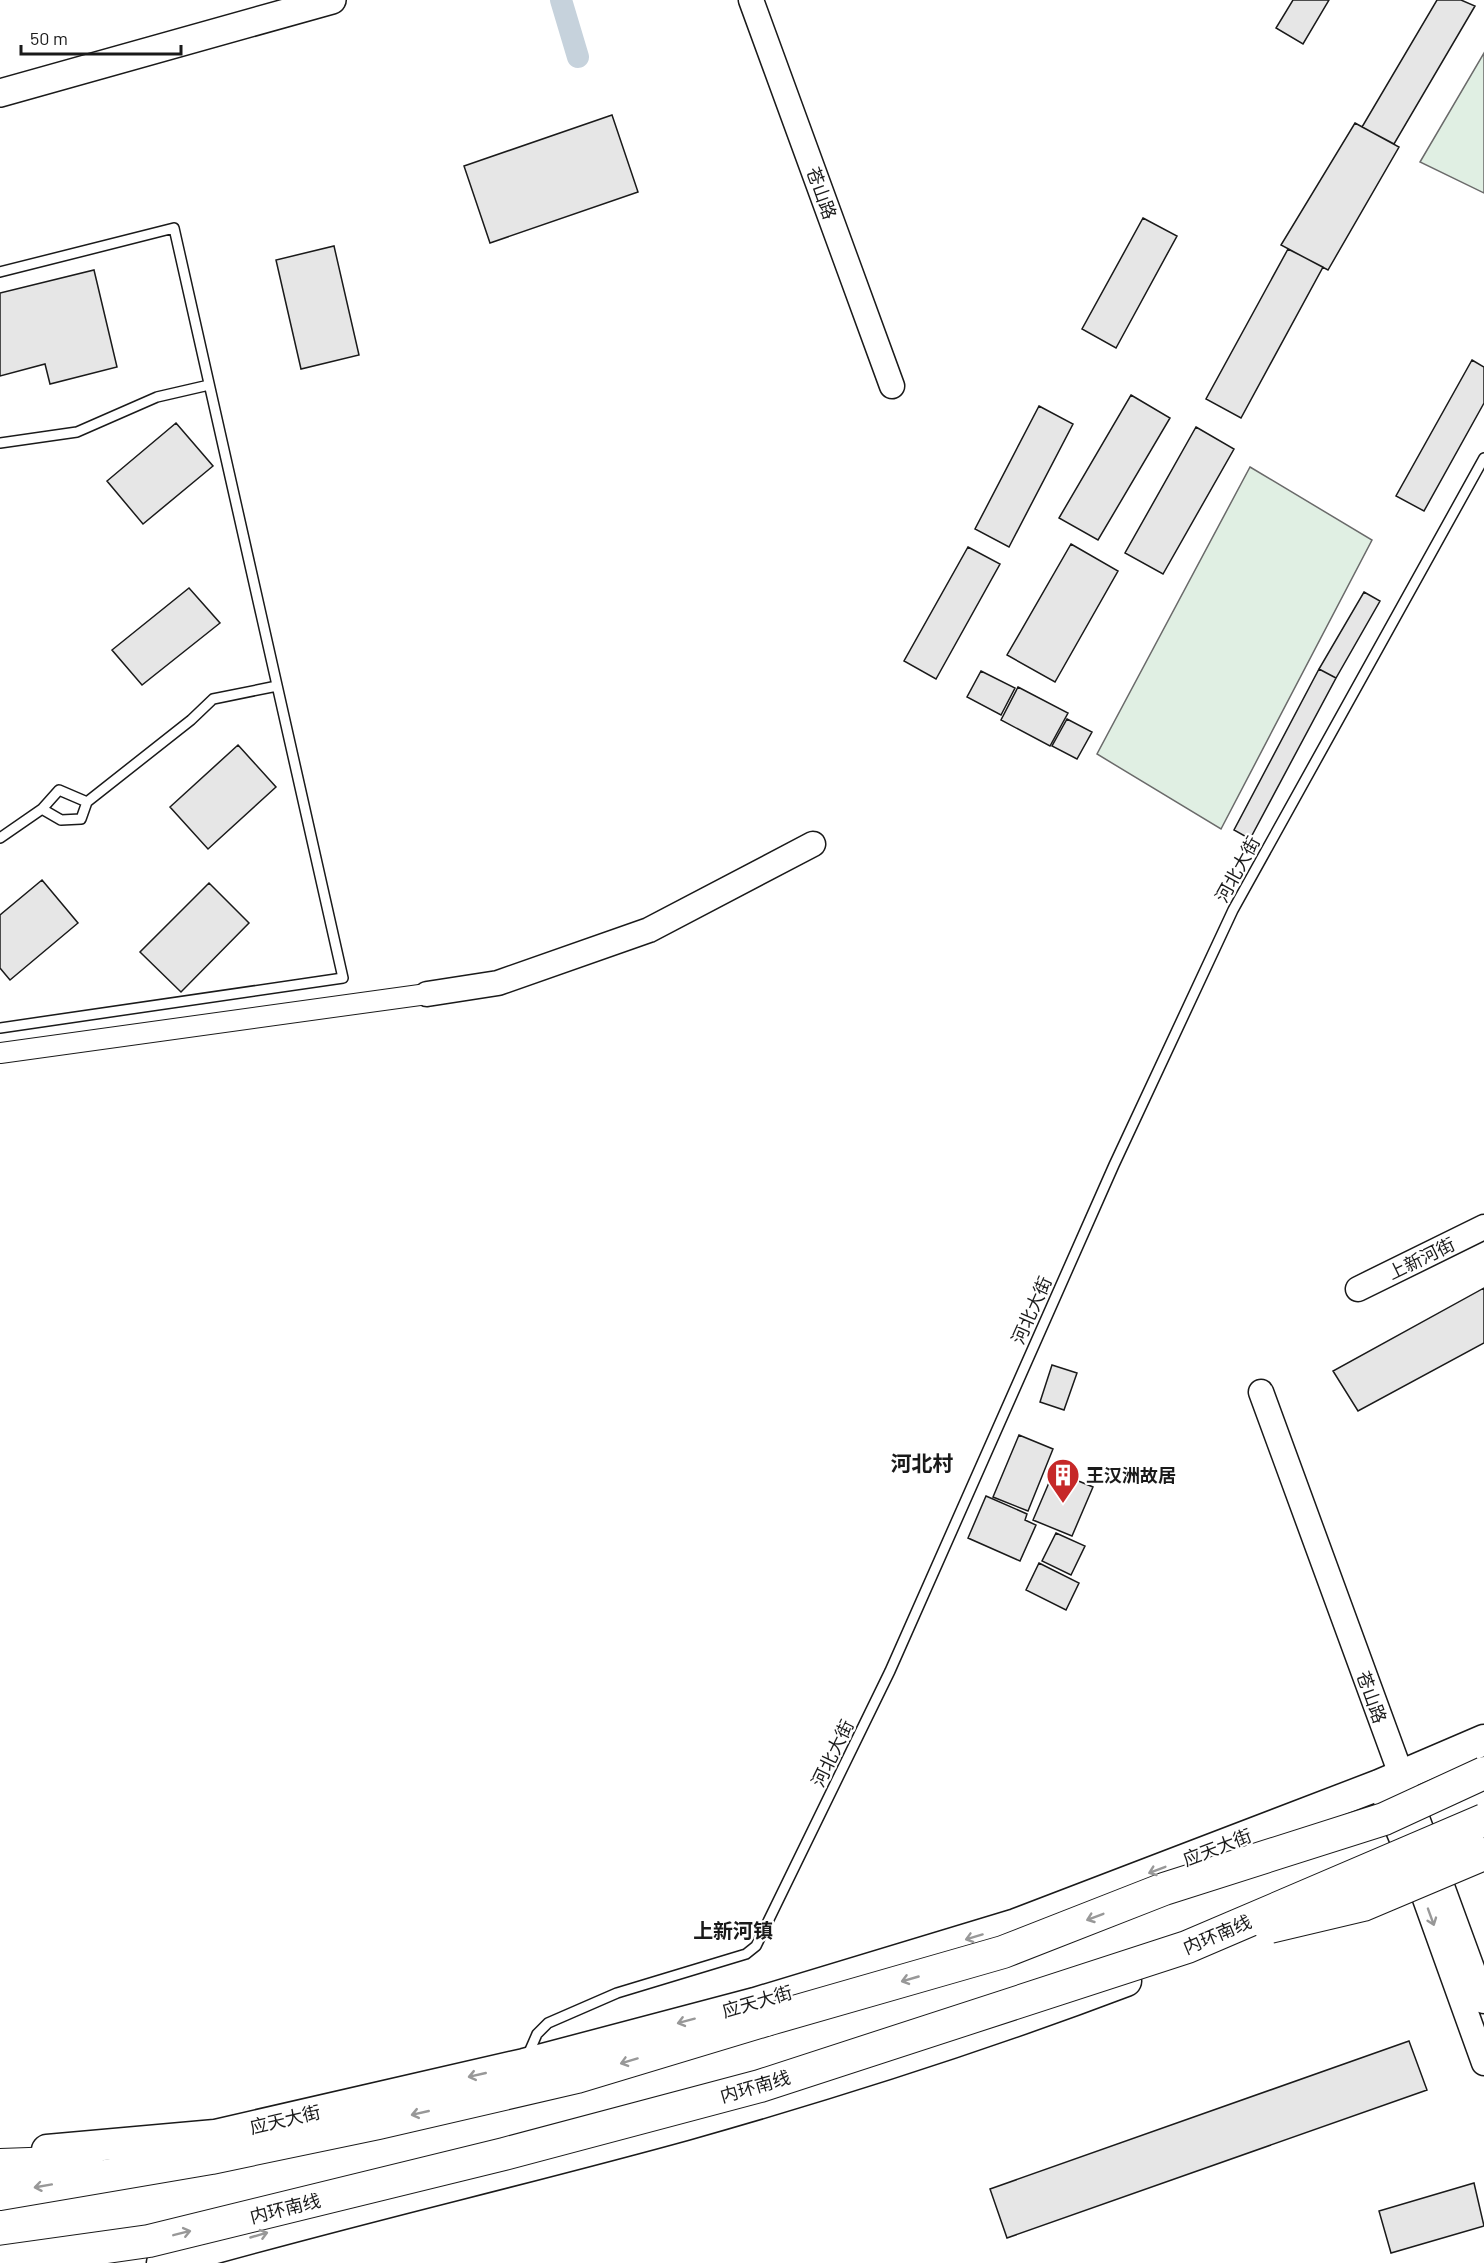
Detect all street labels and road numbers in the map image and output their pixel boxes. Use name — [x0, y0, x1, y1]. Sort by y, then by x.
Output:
street label: 苍山路 — [802, 164, 842, 222]
street label: 河北大街 — [1210, 832, 1264, 906]
street label: 上新河街 — [1384, 1232, 1458, 1284]
street label: 河北大街 — [1006, 1273, 1056, 1347]
street label: 苍山路 — [1352, 1668, 1392, 1726]
street label: 河北大街 — [806, 1716, 858, 1790]
street label: 应天大街 — [1179, 1824, 1255, 1870]
street label: 内环南线 — [1180, 1910, 1254, 1958]
street label: 应天大街 — [719, 1981, 795, 2021]
street label: 内环南线 — [717, 2066, 793, 2106]
street label: 应天大街 — [247, 2100, 323, 2138]
street label: 内环南线 — [247, 2189, 323, 2227]

